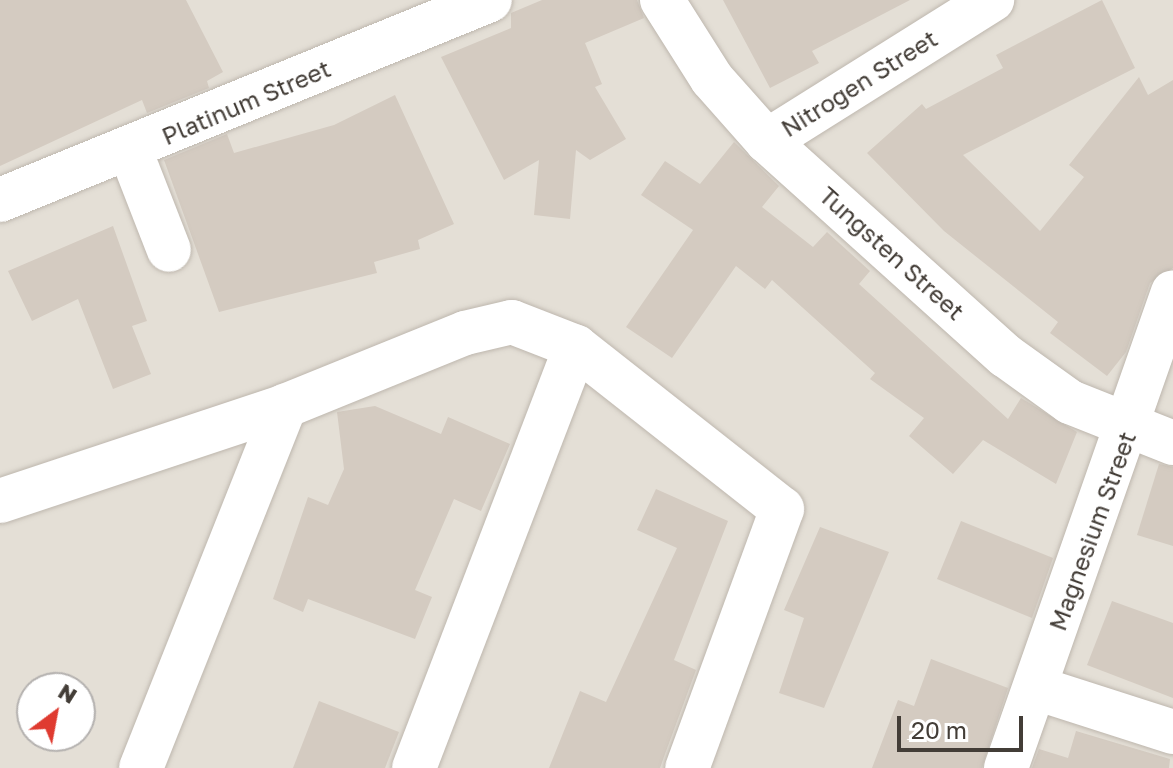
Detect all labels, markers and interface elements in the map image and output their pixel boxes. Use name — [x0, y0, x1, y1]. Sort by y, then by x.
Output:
street label: Nitrogen Street — [776, 24, 942, 142]
street label: Platinum Street — [157, 54, 335, 150]
street label: Tungsten Street — [814, 180, 970, 326]
street label: Magnesium Street — [1043, 428, 1141, 634]
north arrow — [16, 672, 96, 752]
text: N — [54, 677, 82, 709]
scale bar — [901, 700, 1027, 750]
text: 20 m — [911, 715, 967, 744]

